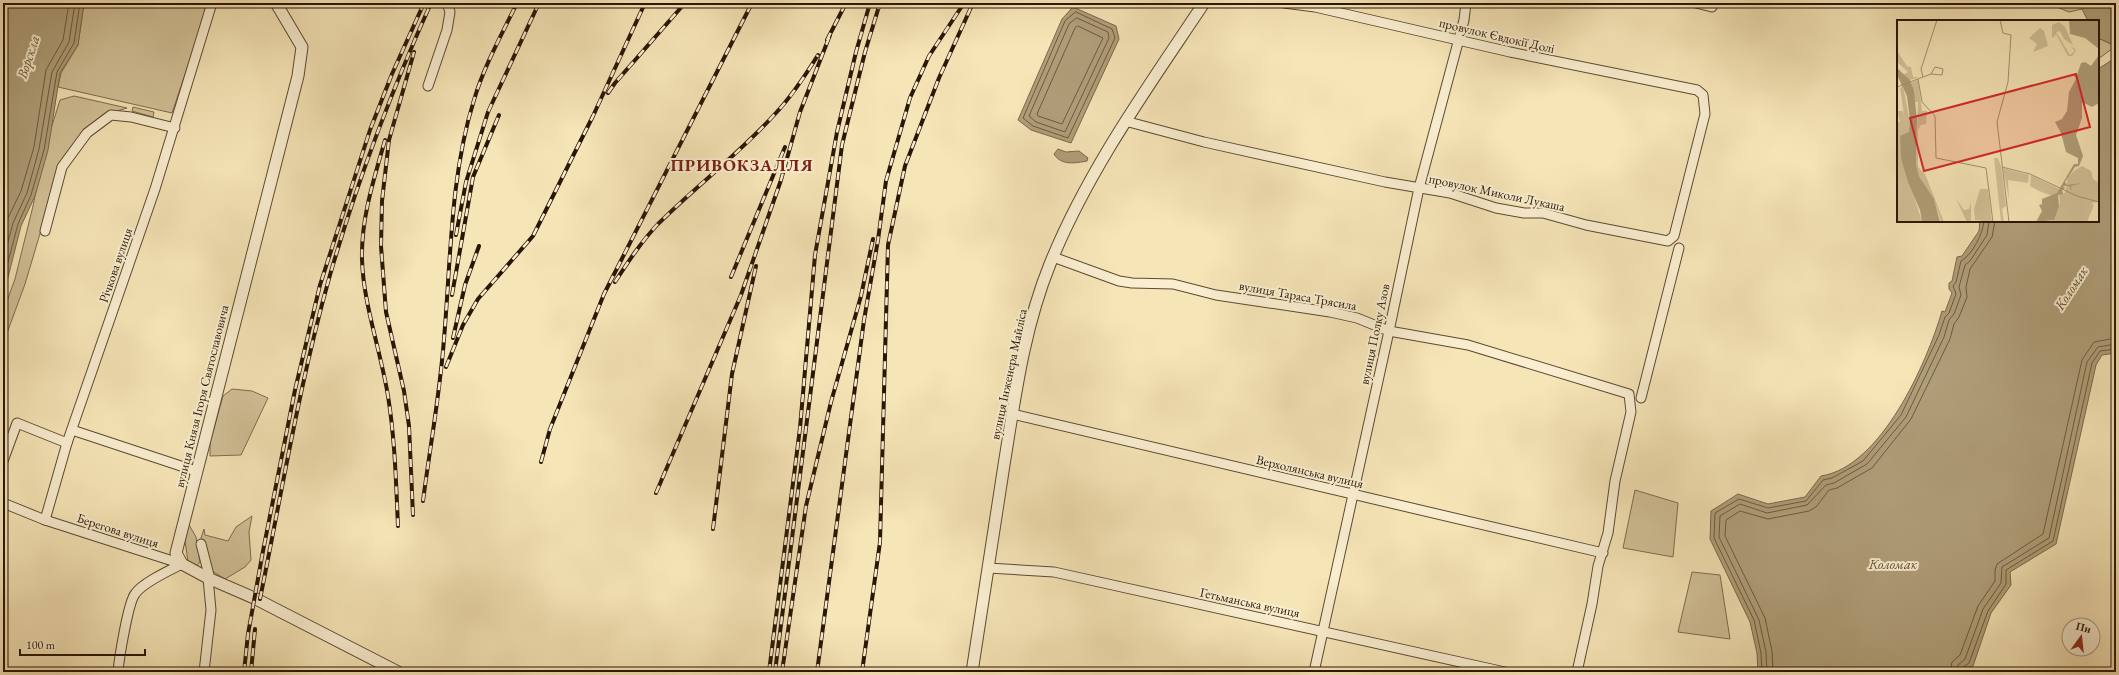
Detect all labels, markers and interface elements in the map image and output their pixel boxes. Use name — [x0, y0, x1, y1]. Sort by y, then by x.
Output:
street label: провулок Євдокії Долі — [1438, 14, 1556, 57]
inset map — [1897, 20, 2099, 222]
water label: Ворскла — [12, 33, 43, 82]
district label: ПРИВОКЗАЛЛЯ — [670, 154, 814, 176]
street label: провулок Миколи Лукаша — [1427, 170, 1567, 215]
street label: Річкова вулиця — [95, 225, 136, 305]
water label: Коломак — [2050, 263, 2092, 314]
street label: вулиця Тараса Трясила — [1238, 277, 1359, 314]
street label: вулиця Полку Азов — [1356, 282, 1394, 386]
street label: вулиця Князя Ігоря Святославовича — [171, 302, 233, 489]
street label: вулиця Інженера Майліса — [986, 306, 1031, 441]
street label: Верхолянська вулиця — [1255, 451, 1365, 492]
street label: Берегова вулиця — [75, 509, 161, 552]
water label: Коломак — [1868, 555, 1918, 573]
street label: Гетьманська вулиця — [1198, 584, 1302, 621]
north arrow — [2061, 617, 2101, 657]
text: Пн — [2075, 619, 2093, 636]
scale bar — [20, 631, 145, 657]
text: 100 m — [26, 637, 56, 653]

